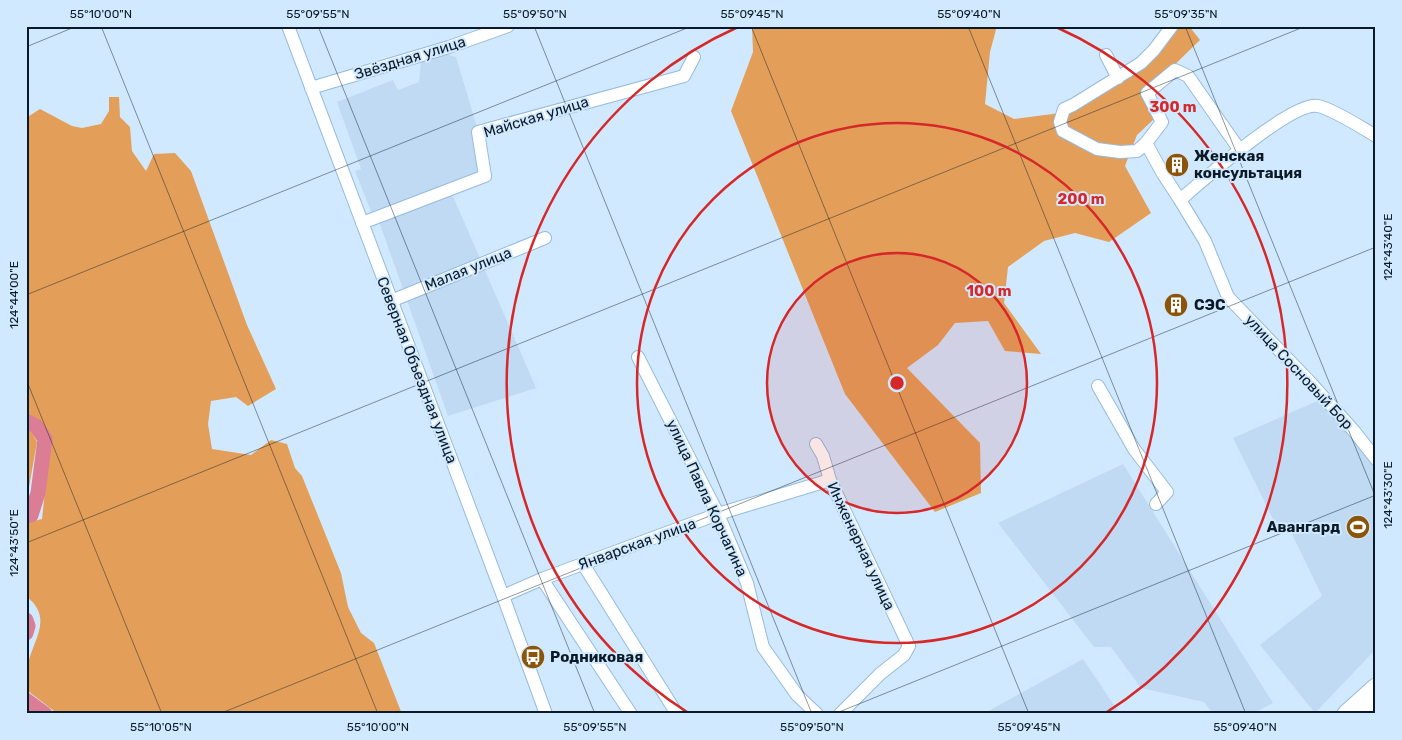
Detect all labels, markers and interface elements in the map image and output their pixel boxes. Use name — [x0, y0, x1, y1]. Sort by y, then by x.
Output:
text: 55°10'00"N — [70, 7, 132, 21]
text: 55°09'55"N — [286, 7, 350, 21]
text: 55°09'50"N — [503, 7, 567, 21]
text: 55°09'45"N — [720, 7, 784, 21]
text: 55°09'40"N — [937, 7, 1001, 21]
text: 55°09'35"N — [1154, 7, 1218, 21]
street label: Звёздная улица — [352, 33, 468, 83]
street label: Майская улица — [481, 92, 591, 142]
text: 300 m — [1149, 98, 1197, 116]
place label: Женская консультация — [1194, 147, 1302, 182]
building icon: Женская консультация — [1164, 152, 1190, 178]
text: 200 m — [1057, 190, 1105, 208]
text: 124°43'40"E — [1381, 213, 1395, 281]
street label: Малая улица — [422, 243, 514, 295]
text: 124°44'00"E — [7, 261, 21, 329]
street label: Северная Объездная улица — [373, 274, 461, 466]
text: 100 m — [967, 282, 1011, 300]
building icon: СЭС — [1163, 292, 1189, 318]
place label: СЭС — [1194, 296, 1226, 314]
street label: улица Сосновый Бор — [1241, 311, 1357, 433]
centre of rings — [888, 374, 906, 392]
street label: улица Павла Корчагина — [663, 417, 751, 579]
text: 124°43'30"E — [1381, 461, 1395, 529]
street label: Инженерная улица — [823, 479, 899, 613]
text: 124°43'50"E — [7, 509, 21, 577]
street label: Январская улица — [576, 514, 698, 574]
sports icon: Авангард — [1345, 514, 1371, 540]
place label: Авангард — [1267, 518, 1340, 536]
bus stop icon: Родниковая — [520, 644, 546, 670]
place label: Родниковая — [550, 648, 643, 666]
text: 55°10'05"N — [130, 720, 192, 734]
text: 55°10'00"N — [347, 720, 409, 734]
text: 55°09'55"N — [563, 720, 627, 734]
text: 55°09'50"N — [780, 720, 844, 734]
text: 55°09'45"N — [997, 720, 1061, 734]
text: 55°09'40"N — [1213, 720, 1277, 734]

